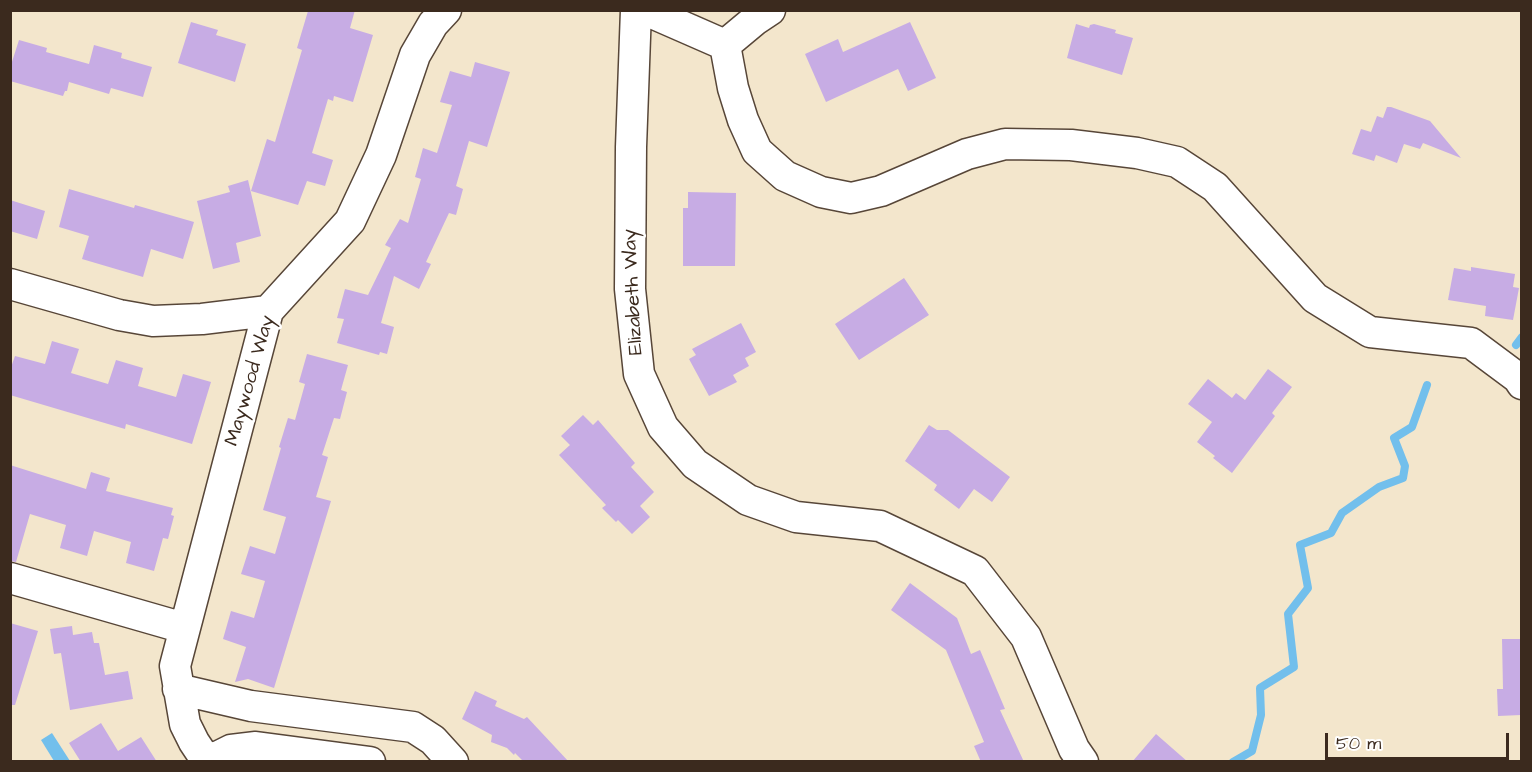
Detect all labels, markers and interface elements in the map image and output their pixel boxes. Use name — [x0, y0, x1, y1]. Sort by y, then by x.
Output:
street label: Elizabeth Way — [619, 228, 649, 356]
street label: Maywood Way — [221, 313, 281, 449]
scale bar — [1328, 721, 1512, 759]
text: 50 m — [1336, 731, 1381, 756]

